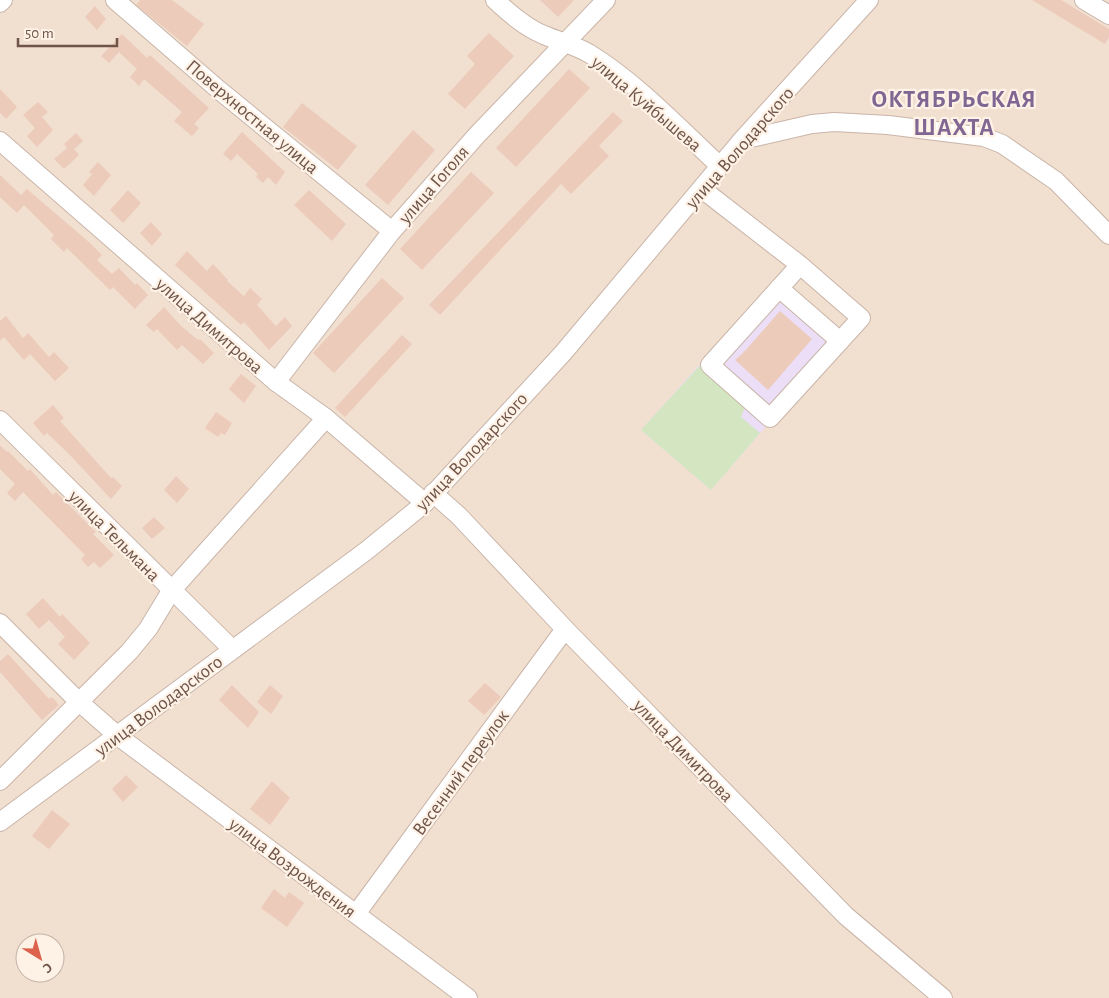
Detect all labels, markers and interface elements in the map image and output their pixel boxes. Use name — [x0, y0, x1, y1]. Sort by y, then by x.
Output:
scale bar — [18, 15, 116, 47]
text: 50 m — [25, 26, 54, 41]
street label: улица Куйбышева — [587, 52, 705, 156]
street label: Поверхностная улица — [182, 56, 322, 178]
street label: улица Володарского — [682, 84, 798, 213]
district label: ОКТЯБРЬСКАЯ ШАХТА — [871, 88, 1037, 140]
street label: улица Гоголя — [395, 142, 473, 228]
street label: улица Димитрова — [151, 274, 266, 378]
street label: улица Володарского — [412, 389, 532, 516]
street label: улица Тельмана — [64, 486, 163, 586]
street label: улица Володарского — [91, 652, 226, 761]
street label: улица Димитрова — [629, 695, 737, 806]
street label: Весенний переулок — [409, 706, 513, 839]
street label: улица Возрождения — [224, 814, 359, 922]
north arrow — [15, 933, 65, 983]
text: С — [40, 960, 55, 976]

